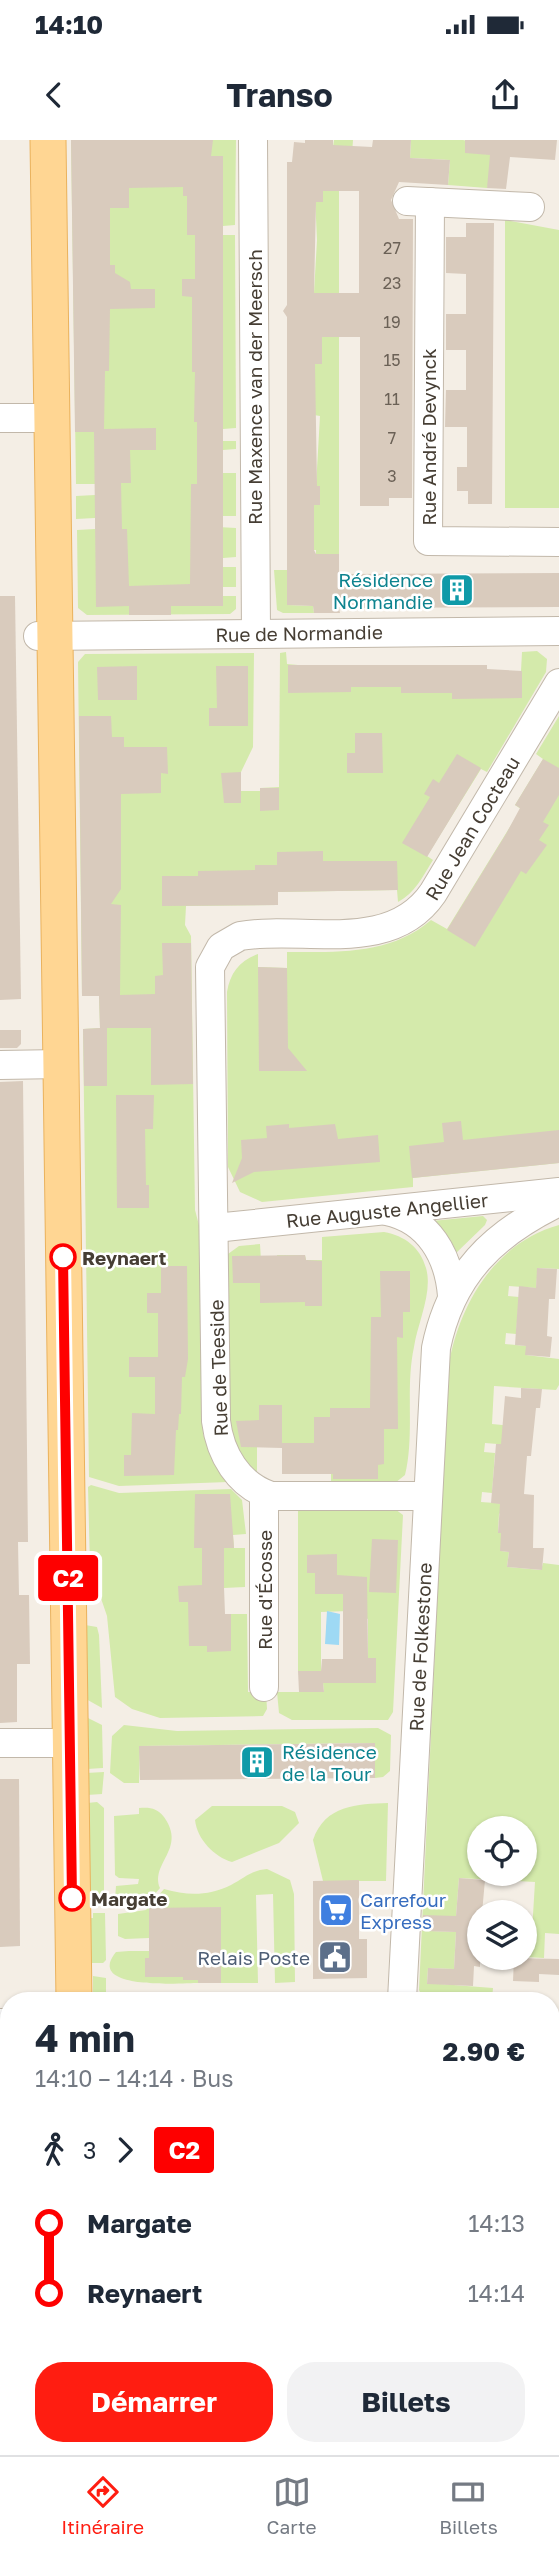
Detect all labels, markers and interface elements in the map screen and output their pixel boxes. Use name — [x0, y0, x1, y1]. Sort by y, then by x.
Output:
text: 14:10 — [35, 9, 103, 40]
icon: back — [35, 76, 73, 114]
text: Transo — [226, 76, 333, 114]
icon: share — [486, 76, 524, 114]
house number: 27 — [383, 238, 401, 258]
street label: Rue Maxence van der Meersch — [243, 249, 266, 525]
house number: 23 — [383, 273, 401, 293]
house number: 19 — [383, 312, 401, 332]
street label: Rue André Devynck — [417, 348, 440, 526]
house number: 15 — [383, 350, 401, 370]
house number: 11 — [384, 389, 400, 409]
house number: 7 — [388, 428, 396, 448]
house number: 3 — [387, 466, 397, 486]
place label: Résidence Normandie — [333, 568, 433, 613]
building icon: Résidence Normandie — [438, 571, 476, 609]
street label: Rue de Normandie — [215, 620, 383, 646]
street label: Rue Jean Cocteau — [420, 752, 524, 904]
street label: Rue Auguste Angellier — [285, 1188, 490, 1232]
marker: Reynaert — [50, 1244, 76, 1270]
place label: Reynaert — [82, 1246, 167, 1269]
street label: Rue de Teeside — [204, 1299, 232, 1437]
street label: Rue d'Écosse — [253, 1530, 276, 1650]
line badge: C2 — [36, 1555, 100, 1601]
street label: Rue de Folkestone — [404, 1562, 436, 1732]
text: C2 — [52, 1563, 84, 1592]
place label: Résidence de la Tour — [282, 1740, 377, 1785]
building icon: Résidence de la Tour — [238, 1743, 276, 1781]
map controls — [467, 1816, 537, 1970]
button: locate — [467, 1816, 537, 1886]
marker: Margate — [59, 1885, 85, 1911]
place label: Margate — [91, 1887, 168, 1910]
place label: Carrefour Express — [360, 1888, 447, 1933]
supermarket icon: Carrefour Express — [317, 1891, 355, 1929]
button: layers — [467, 1900, 537, 1970]
public building icon: Relais Poste — [316, 1938, 354, 1976]
place label: Relais Poste — [197, 1946, 310, 1969]
text: 4 min — [35, 2015, 135, 2060]
text: 2.90 € — [443, 2036, 525, 2067]
text: 14:10 – 14:14 · Bus — [35, 2064, 233, 2092]
icon: walk — [35, 2131, 73, 2169]
icon: forward — [106, 2131, 144, 2169]
text: C2 — [168, 2135, 200, 2164]
text: 3 — [83, 2136, 96, 2164]
text: Margate — [87, 2208, 192, 2239]
text: 14:13 — [468, 2209, 525, 2237]
text: Reynaert — [87, 2278, 202, 2309]
text: 14:14 — [468, 2279, 525, 2307]
button: Démarrer — [35, 2362, 273, 2442]
button: Billets — [287, 2362, 525, 2442]
tab: Itinéraire — [61, 2473, 144, 2538]
tab: Carte — [267, 2473, 317, 2538]
tab: Billets — [439, 2473, 498, 2538]

